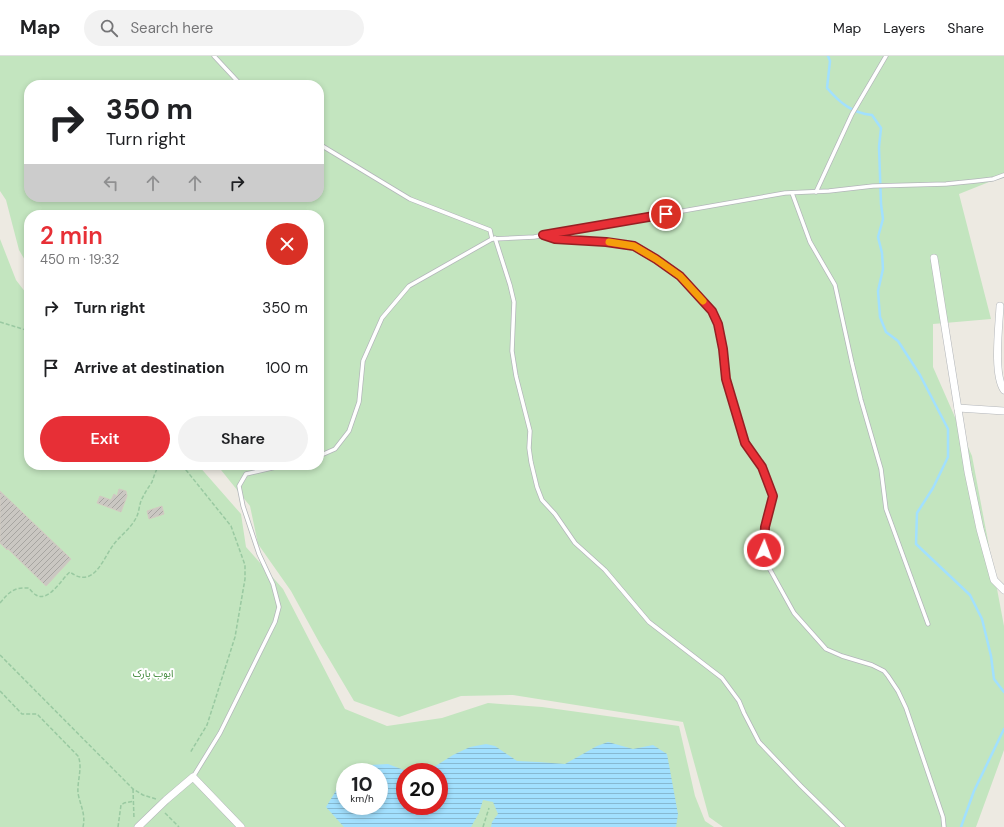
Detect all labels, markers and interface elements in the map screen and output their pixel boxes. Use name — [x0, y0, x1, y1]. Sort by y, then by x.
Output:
search box — [84, 10, 364, 46]
text: Map — [20, 15, 60, 40]
icon: search — [98, 17, 120, 39]
text: Search here — [130, 18, 213, 38]
text: Map — [833, 19, 861, 37]
text: Layers — [883, 19, 925, 37]
text: Share — [947, 19, 984, 37]
text: 350 m — [106, 91, 193, 128]
icon: right — [40, 96, 92, 148]
text: Turn right — [106, 127, 186, 151]
icon: left — [100, 172, 122, 194]
icon: ahead — [142, 172, 164, 194]
icon: ahead — [184, 172, 206, 194]
icon: right — [226, 172, 248, 194]
pin — [649, 197, 683, 231]
icon: arrive — [655, 203, 677, 225]
text: 2 min — [40, 220, 103, 251]
button: close — [266, 223, 308, 265]
text: 450 m · 19:32 — [40, 251, 119, 268]
icon: right — [40, 297, 62, 319]
text: Turn right — [74, 298, 145, 318]
text: 350 m — [262, 298, 308, 318]
icon: arrive — [40, 357, 62, 379]
text: Arrive at destination — [74, 358, 225, 378]
text: 100 m — [265, 358, 308, 378]
button: Exit — [40, 416, 170, 462]
button: Share — [178, 416, 308, 462]
position arrow — [743, 529, 785, 571]
park label: ایوب پارک — [133, 667, 173, 680]
speed limit sign: 20 — [396, 763, 448, 815]
text: 10 — [351, 771, 373, 797]
text: km/h — [350, 792, 374, 805]

